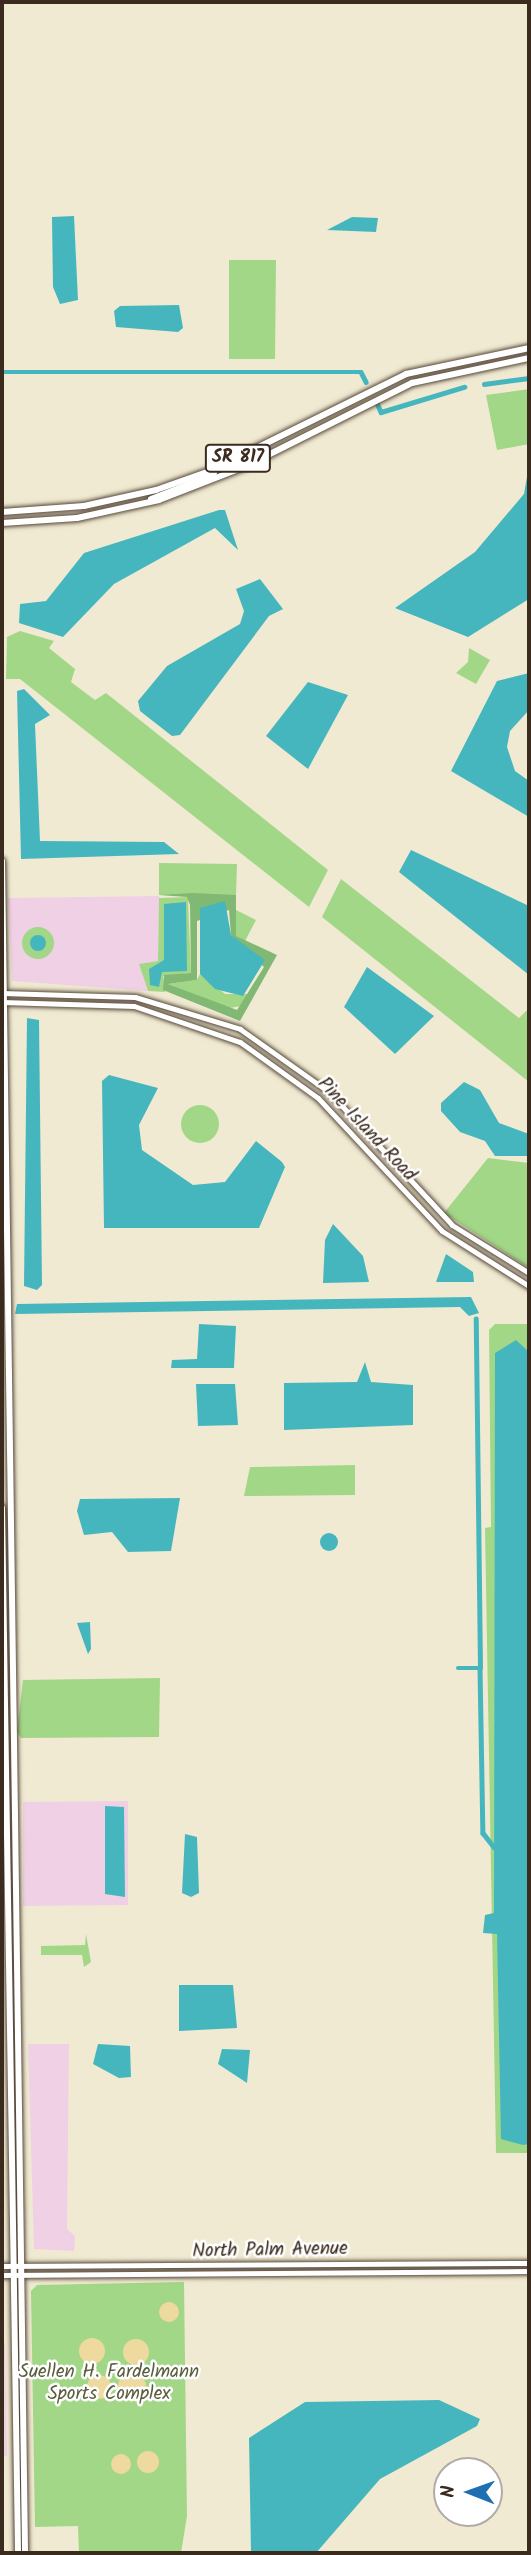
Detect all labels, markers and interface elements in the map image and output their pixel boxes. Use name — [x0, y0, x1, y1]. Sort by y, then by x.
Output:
road number: SR 817 — [205, 444, 271, 472]
street label: Pine Island Road — [312, 1073, 420, 1187]
street label: North Palm Avenue — [192, 2238, 348, 2264]
park label: Suellen H. Fardelmann Sports Complex — [19, 2362, 199, 2406]
north arrow — [433, 2457, 503, 2527]
text: N — [434, 2485, 464, 2498]

